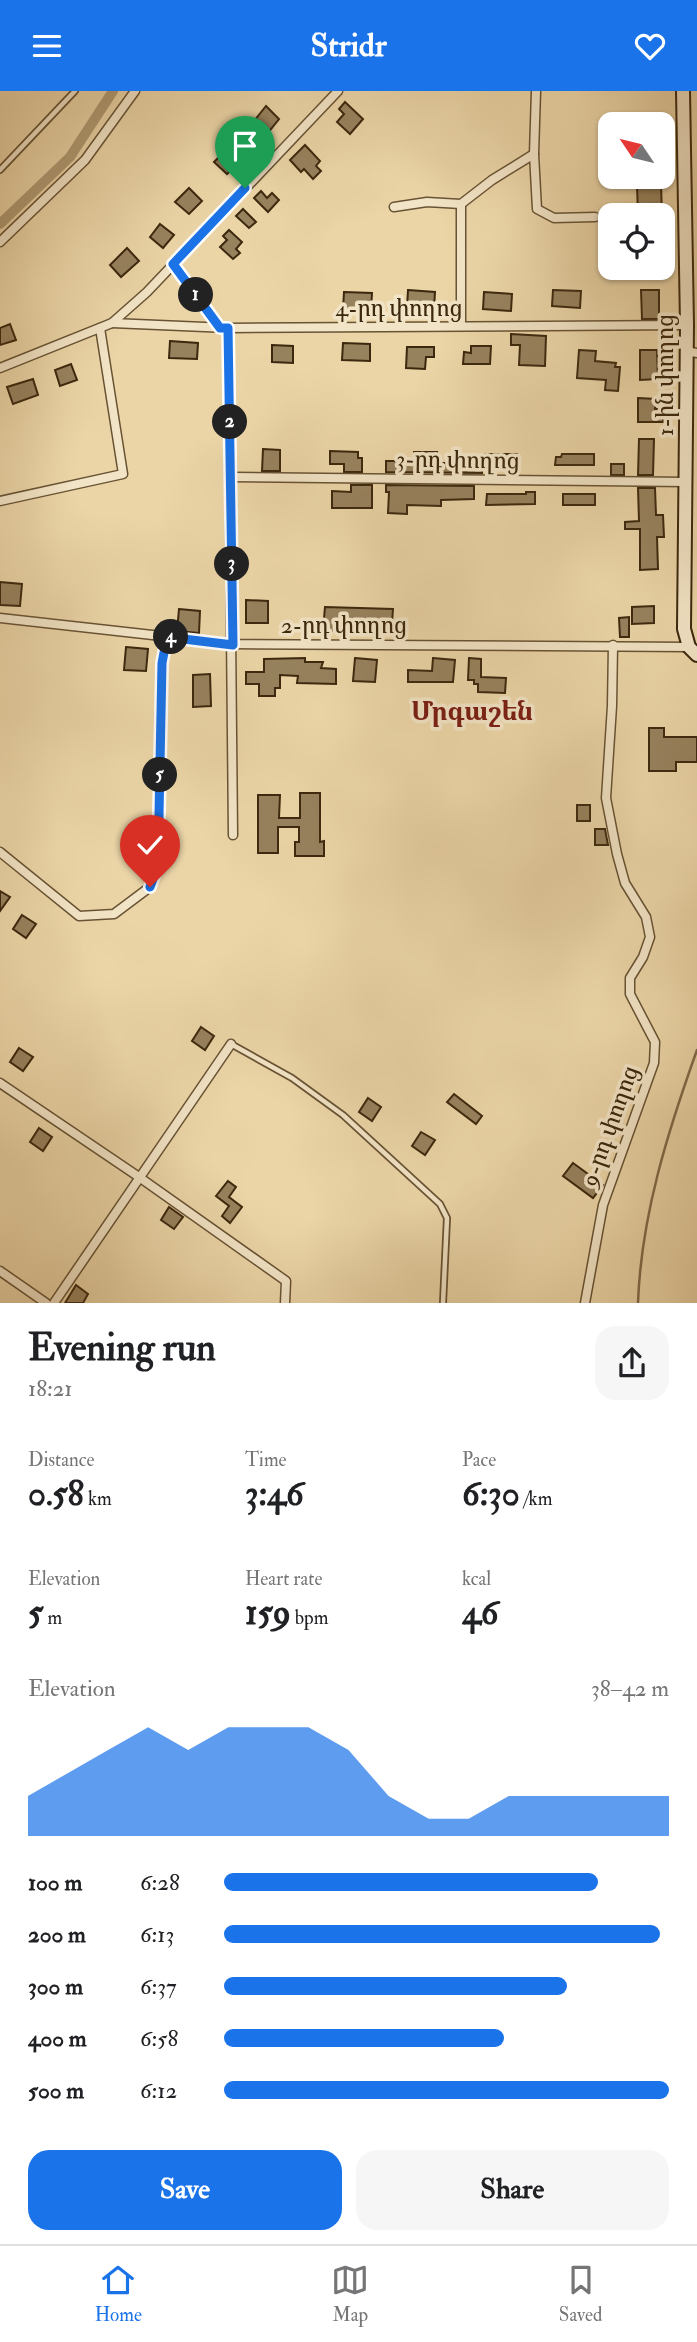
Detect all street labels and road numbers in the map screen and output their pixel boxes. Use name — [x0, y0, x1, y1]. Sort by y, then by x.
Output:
street label: 4-րդ փողոց — [336, 294, 462, 323]
street label: 1-ին փողոց — [651, 314, 680, 436]
street label: 3-րդ փողոց — [396, 444, 520, 476]
street label: 2-րդ փողոց — [281, 611, 407, 640]
street label: 9-րդ փողոց — [574, 1062, 645, 1192]

